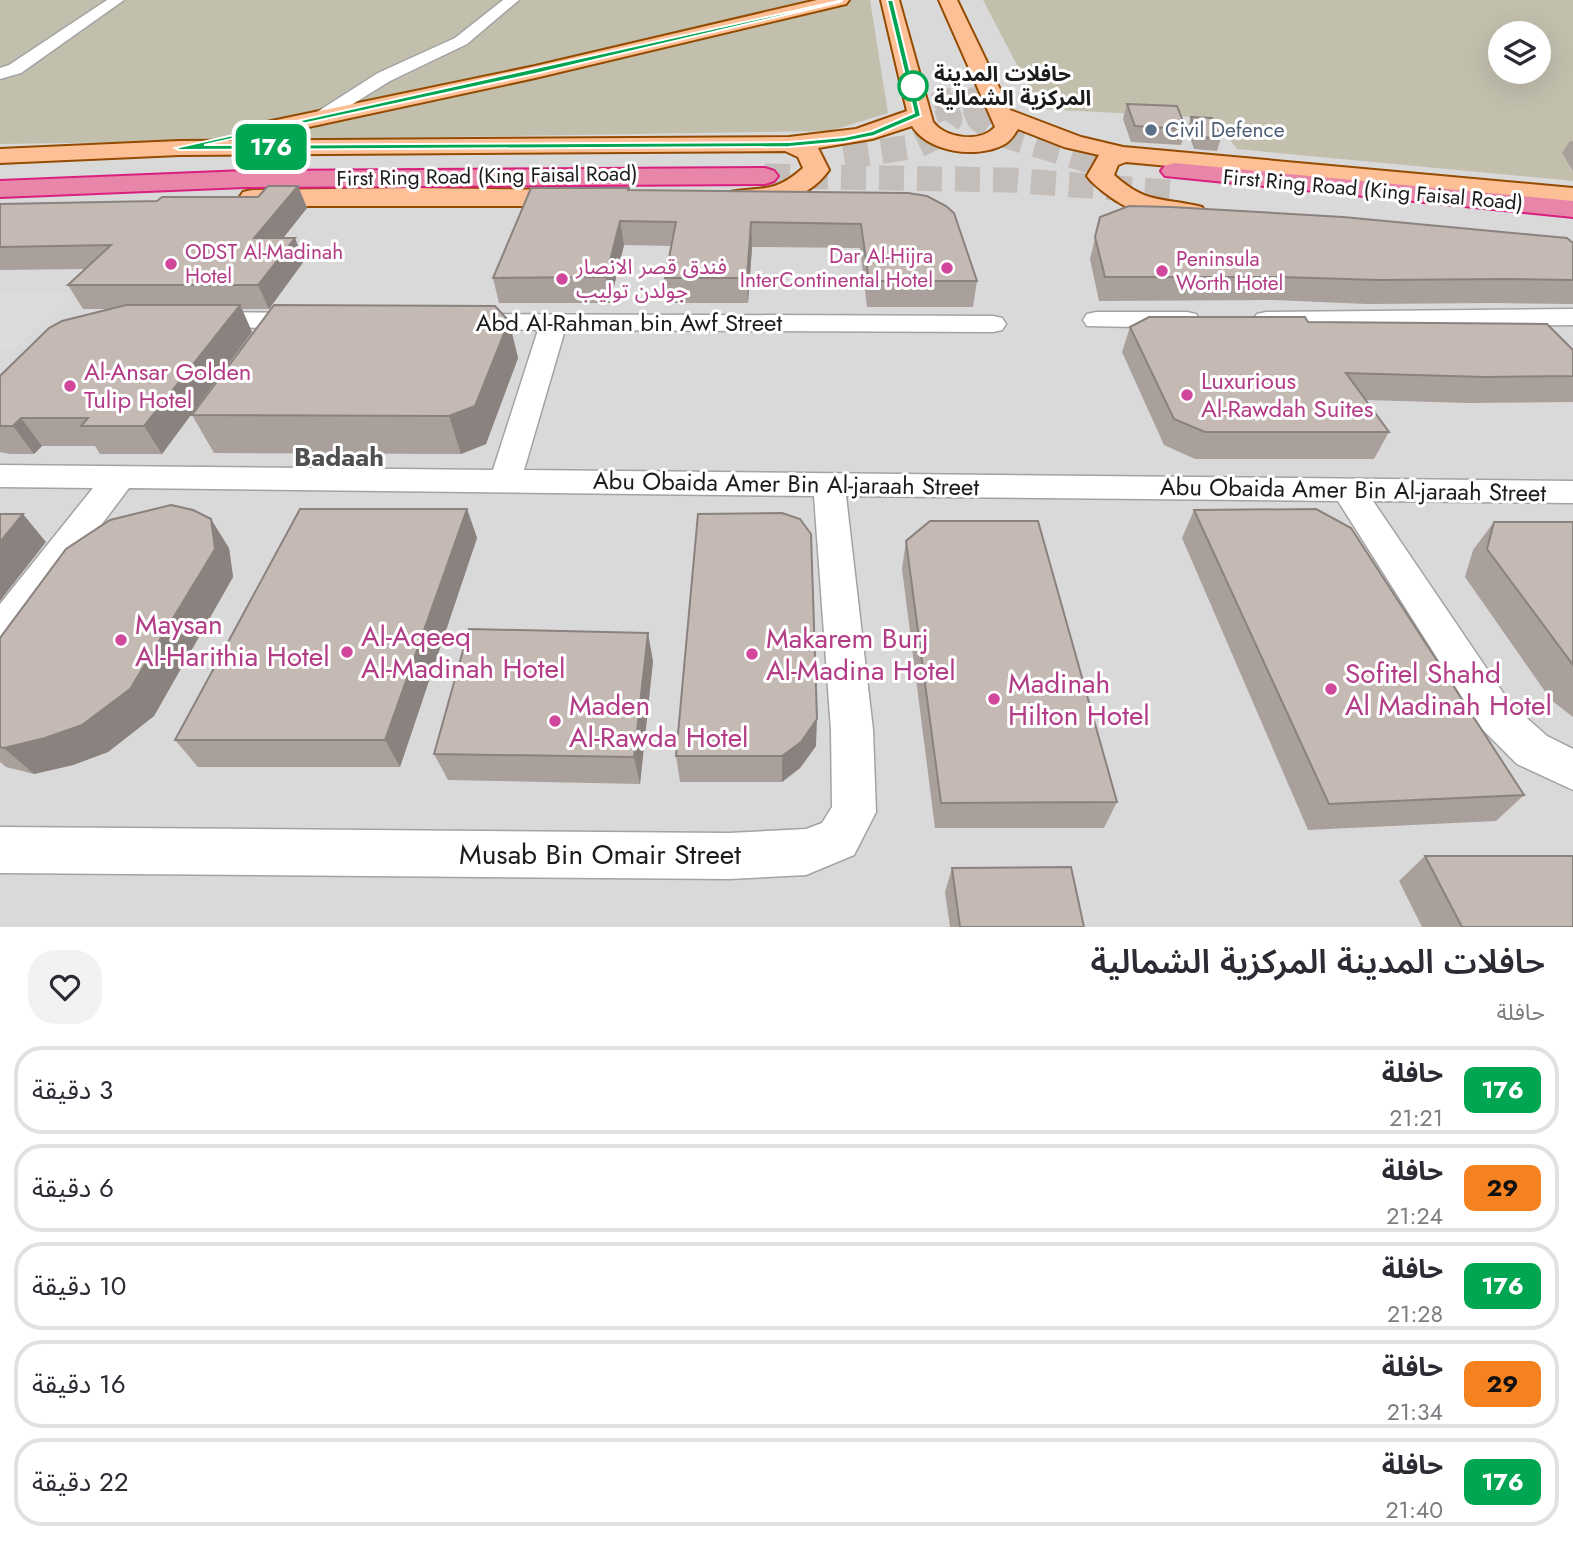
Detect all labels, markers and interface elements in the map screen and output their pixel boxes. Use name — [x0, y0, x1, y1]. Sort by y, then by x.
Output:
map controls — [1488, 21, 1551, 84]
button: layers — [1488, 21, 1551, 84]
place label: حافلات المدينة المركزية الشمالية — [934, 59, 1091, 113]
marker: حافلات المدينة المركزية الشمالية — [898, 71, 928, 101]
place label: Civil Defence — [1165, 115, 1285, 145]
marker: Civil Defence — [1143, 122, 1159, 138]
line badge: 176 — [231, 124, 311, 170]
text: 176 — [250, 129, 292, 164]
street label: First Ring Road (King Faisal Road) — [336, 158, 638, 194]
street label: First Ring Road (King Faisal Road) — [1222, 162, 1524, 218]
place label: ODST Al-Madinah Hotel — [185, 237, 343, 291]
place label: Dar Al-Hijra InterContinental Hotel — [740, 241, 933, 295]
place label: Peninsula Worth Hotel — [1176, 244, 1283, 298]
place label: فندق قصر الانصار جولدن توليب — [575, 252, 727, 306]
marker: ODST Al-Madinah Hotel — [163, 256, 179, 272]
marker: Dar Al-Hijra InterContinental Hotel — [939, 260, 955, 276]
marker: Peninsula Worth Hotel — [1154, 263, 1170, 279]
marker: فندق قصر الانصار جولدن توليب — [554, 271, 570, 287]
street label: Abd Al-Rahman bin Awf Street — [476, 305, 782, 340]
place label: Al-Ansar Golden Tulip Hotel — [84, 354, 251, 417]
place label: Luxurious Al-Rawdah Suites — [1201, 363, 1373, 426]
marker: Al-Ansar Golden Tulip Hotel — [62, 378, 78, 394]
marker: Luxurious Al-Rawdah Suites — [1179, 387, 1195, 403]
district label: Badaah — [294, 438, 384, 476]
street label: Abu Obaida Amer Bin Al-jaraah Street — [593, 463, 980, 504]
street label: Abu Obaida Amer Bin Al-jaraah Street — [1160, 469, 1547, 510]
place label: Maysan Al-Harithia Hotel — [135, 604, 330, 677]
place label: Al-Aqeeq Al-Madinah Hotel — [361, 616, 565, 689]
place label: Makarem Burj Al-Madina Hotel — [766, 618, 956, 691]
marker: Maysan Al-Harithia Hotel — [113, 632, 129, 648]
marker: Al-Aqeeq Al-Madinah Hotel — [339, 644, 355, 660]
marker: Makarem Burj Al-Madina Hotel — [744, 646, 760, 662]
place label: Sofitel Shahd Al Madinah Hotel — [1345, 653, 1552, 726]
place label: Madinah Hilton Hotel — [1008, 663, 1150, 736]
marker: Sofitel Shahd Al Madinah Hotel — [1323, 681, 1339, 697]
place label: Maden Al-Rawda Hotel — [569, 685, 749, 758]
marker: Madinah Hilton Hotel — [986, 691, 1002, 707]
marker: Maden Al-Rawda Hotel — [547, 713, 563, 729]
street label: Musab Bin Omair Street — [459, 834, 741, 875]
text: حافلات المدينة المركزية الشمالية — [1090, 938, 1545, 985]
button: heart — [28, 950, 102, 1024]
text: حافلة — [1496, 995, 1545, 1029]
text: حافلة — [1382, 1054, 1443, 1092]
text: 3 دقيقة — [32, 1071, 113, 1109]
text: 176 — [1481, 1072, 1524, 1107]
text: 21:21 — [1389, 1101, 1443, 1135]
text: حافلة — [1382, 1152, 1443, 1190]
text: 6 دقيقة — [32, 1169, 114, 1207]
text: 29 — [1487, 1170, 1518, 1205]
text: 21:24 — [1386, 1199, 1443, 1233]
text: حافلة — [1382, 1250, 1443, 1288]
text: 10 دقيقة — [32, 1267, 126, 1305]
text: 176 — [1481, 1268, 1524, 1303]
text: 21:28 — [1387, 1297, 1443, 1331]
text: حافلة — [1382, 1348, 1443, 1386]
text: 16 دقيقة — [32, 1365, 126, 1403]
text: 29 — [1487, 1366, 1518, 1401]
text: 21:34 — [1387, 1395, 1443, 1429]
text: حافلة — [1382, 1446, 1443, 1484]
text: 22 دقيقة — [32, 1463, 129, 1501]
text: 176 — [1481, 1464, 1524, 1499]
text: 21:40 — [1385, 1493, 1443, 1527]

